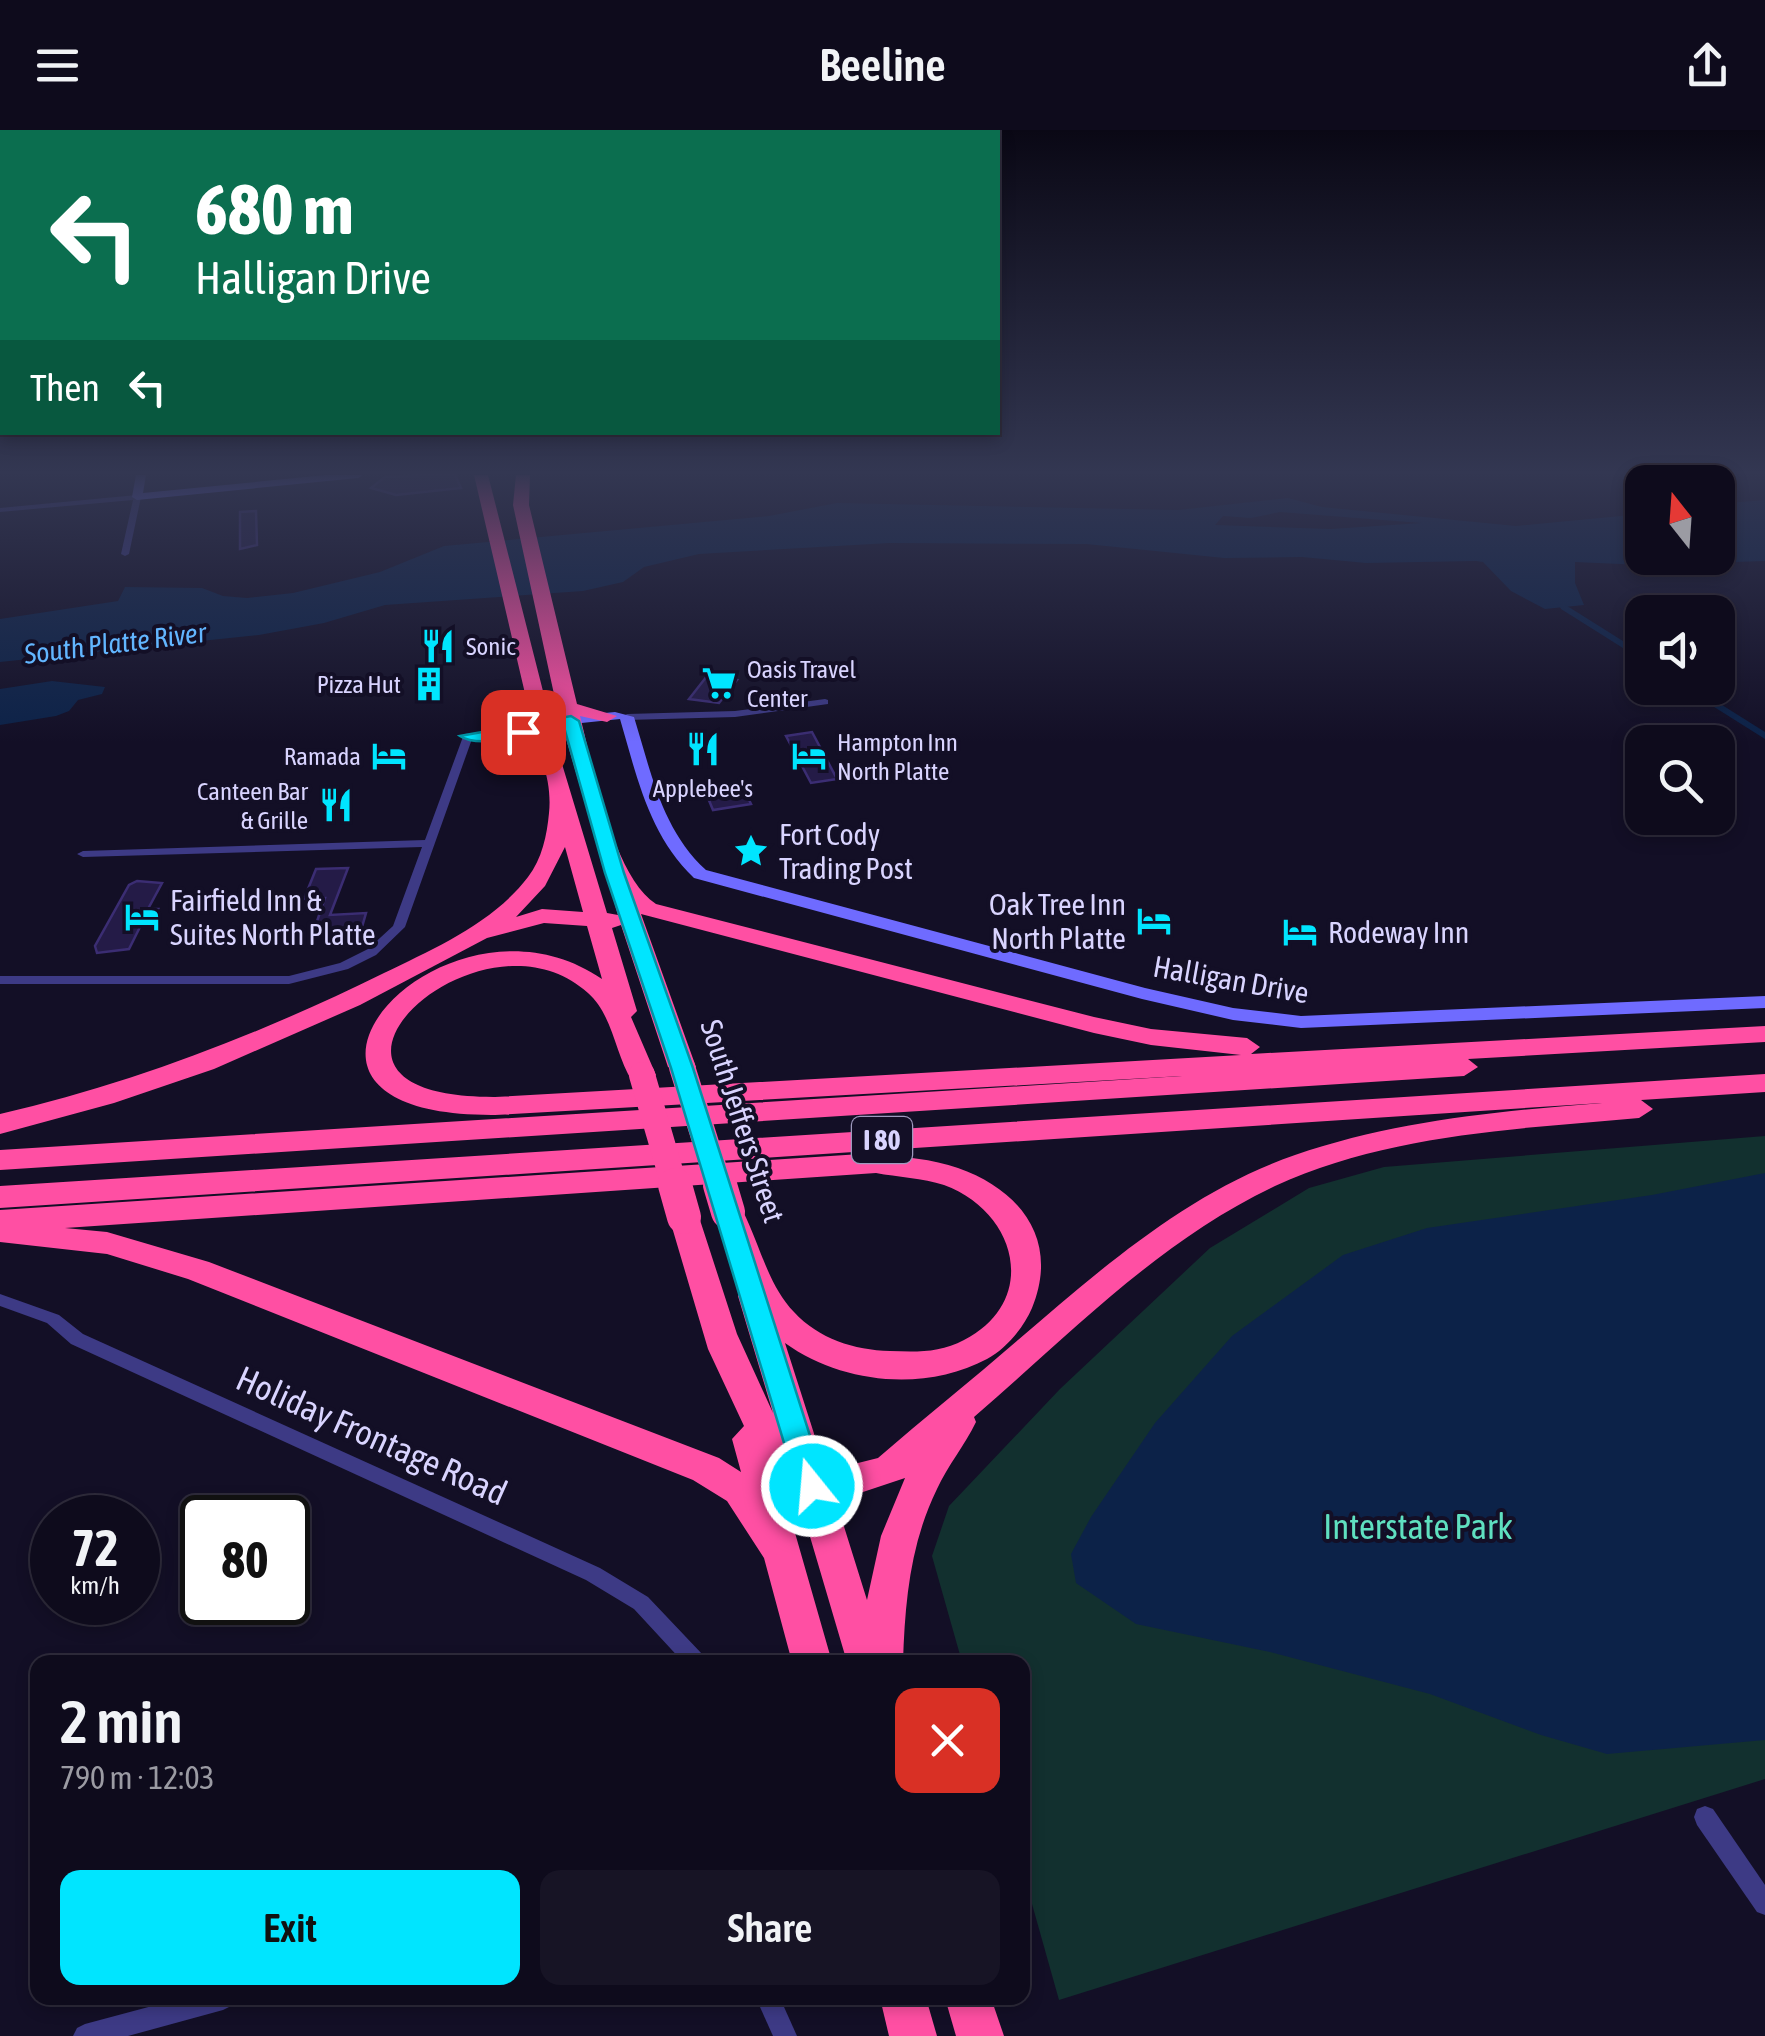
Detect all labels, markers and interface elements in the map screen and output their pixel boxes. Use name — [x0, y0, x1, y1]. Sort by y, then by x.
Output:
icon: menu — [30, 38, 85, 93]
icon: share — [1680, 38, 1735, 93]
text: Beeline — [819, 39, 946, 91]
text: 680 m — [195, 169, 354, 249]
icon: left — [30, 170, 160, 300]
text: Halligan Drive — [195, 252, 431, 304]
icon: left — [120, 360, 175, 415]
text: Then — [30, 366, 100, 409]
north arrow — [1625, 465, 1735, 575]
map controls — [1625, 465, 1735, 835]
button: sound — [1625, 595, 1735, 705]
water label: South Platte River — [21, 616, 209, 670]
restaurant icon: Sonic — [419, 627, 457, 665]
place label: Sonic — [466, 632, 516, 660]
place label: Oasis Travel Center — [747, 655, 856, 712]
supermarket icon: Oasis Travel Center — [700, 664, 738, 702]
building icon: Pizza Hut — [410, 665, 448, 703]
place label: Pizza Hut — [317, 670, 401, 698]
pin — [481, 690, 566, 775]
icon: arrive — [496, 705, 551, 760]
button: search — [1625, 725, 1735, 835]
place label: Hampton Inn North Platte — [837, 728, 958, 785]
restaurant icon: Applebee's — [684, 730, 722, 768]
hotel icon: Ramada — [370, 737, 408, 775]
hotel icon: Hampton Inn North Platte — [790, 737, 828, 775]
place label: Ramada — [284, 742, 361, 770]
place label: Applebee's — [653, 774, 753, 802]
place label: Canteen Bar & Grille — [197, 777, 309, 834]
restaurant icon: Canteen Bar & Grille — [317, 786, 355, 824]
place label: Fort Cody Trading Post — [779, 817, 913, 885]
place icon: Fort Cody Trading Post — [732, 832, 770, 870]
place label: Fairfield Inn & Suites North Platte — [170, 883, 376, 951]
place label: Oak Tree Inn North Platte — [989, 887, 1126, 955]
hotel icon: Fairfield Inn & Suites North Platte — [123, 898, 161, 936]
hotel icon: Oak Tree Inn North Platte — [1135, 902, 1173, 940]
hotel icon: Rodeway Inn — [1281, 913, 1319, 951]
place label: Rodeway Inn — [1328, 915, 1469, 949]
street label: Halligan Drive — [1151, 949, 1311, 1009]
street label: South Jeffers Street — [694, 1015, 792, 1227]
road number: I 80 — [852, 1117, 912, 1163]
street label: Holiday Frontage Road — [231, 1357, 513, 1513]
position arrow — [760, 1434, 864, 1538]
speed limit sign: 80 — [180, 1495, 310, 1625]
park label: Interstate Park — [1323, 1506, 1513, 1546]
text: 72 — [71, 1519, 118, 1577]
text: km/h — [70, 1571, 120, 1599]
text: 2 min — [60, 1687, 183, 1756]
button: close — [895, 1688, 1000, 1793]
text: 790 m · 12:03 — [60, 1759, 215, 1796]
button: Exit — [60, 1870, 520, 1985]
button: Share — [540, 1870, 1000, 1985]

